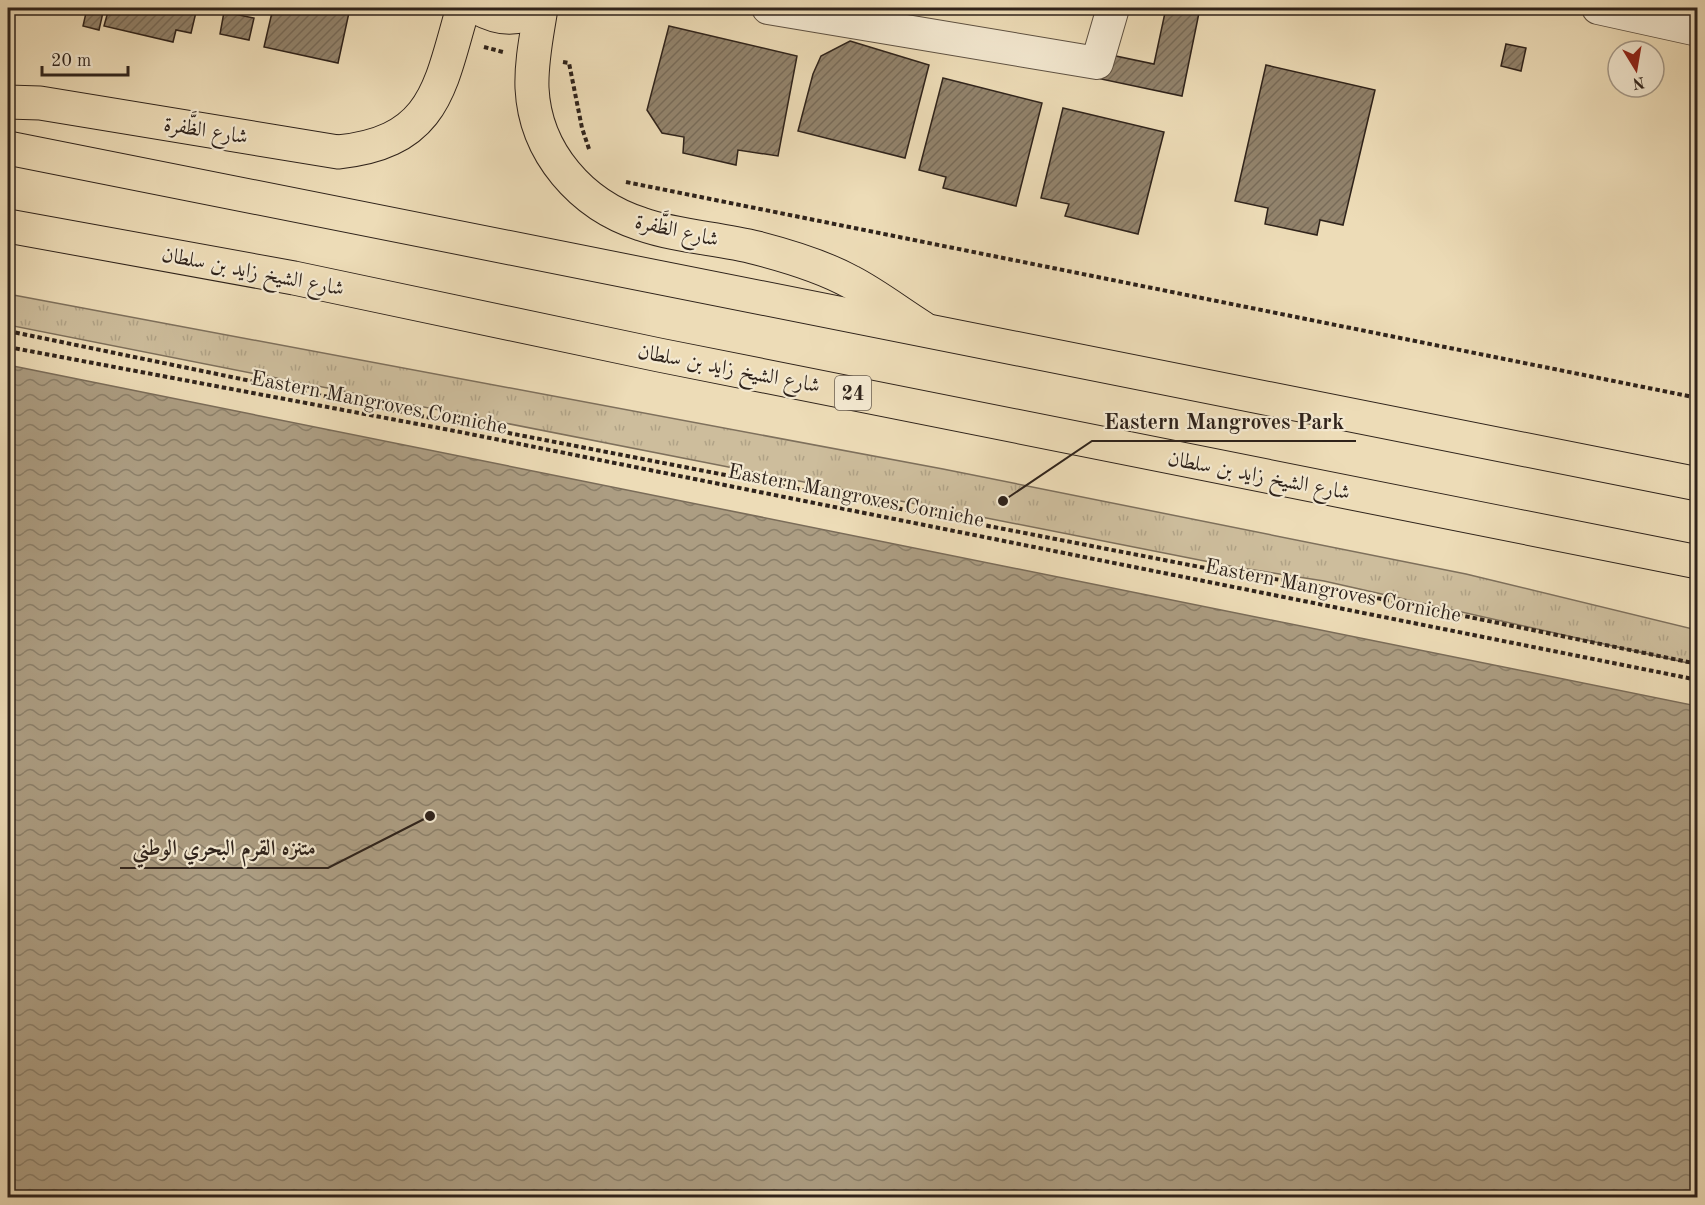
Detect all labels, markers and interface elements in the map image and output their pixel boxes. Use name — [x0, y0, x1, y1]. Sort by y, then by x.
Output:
scale bar — [42, 39, 128, 77]
north arrow — [1606, 39, 1666, 99]
text: 20 m — [51, 52, 91, 70]
text: N — [1630, 73, 1646, 91]
street label: شارع الظَّفرة — [161, 106, 251, 154]
street label: شارع الظَّفرة — [632, 203, 722, 257]
street label: شارع الشيخ زايد بن سلطان — [158, 244, 346, 307]
street label: شارع الشيخ زايد بن سلطان — [634, 341, 822, 404]
street label: Eastern Mangroves Corniche — [249, 368, 509, 439]
road number: 24 — [835, 376, 871, 410]
callout: Eastern Mangroves Park — [1092, 401, 1356, 441]
text: Eastern Mangroves Park — [1104, 412, 1344, 434]
street label: شارع الشيخ زايد بن سلطان — [1164, 448, 1352, 511]
street label: Eastern Mangroves Corniche — [726, 461, 986, 532]
street label: Eastern Mangroves Corniche — [1203, 556, 1463, 627]
callout: متنزه القرم البحري الوطني — [120, 828, 328, 868]
text: متنزه القرم البحري الوطني — [132, 838, 316, 868]

